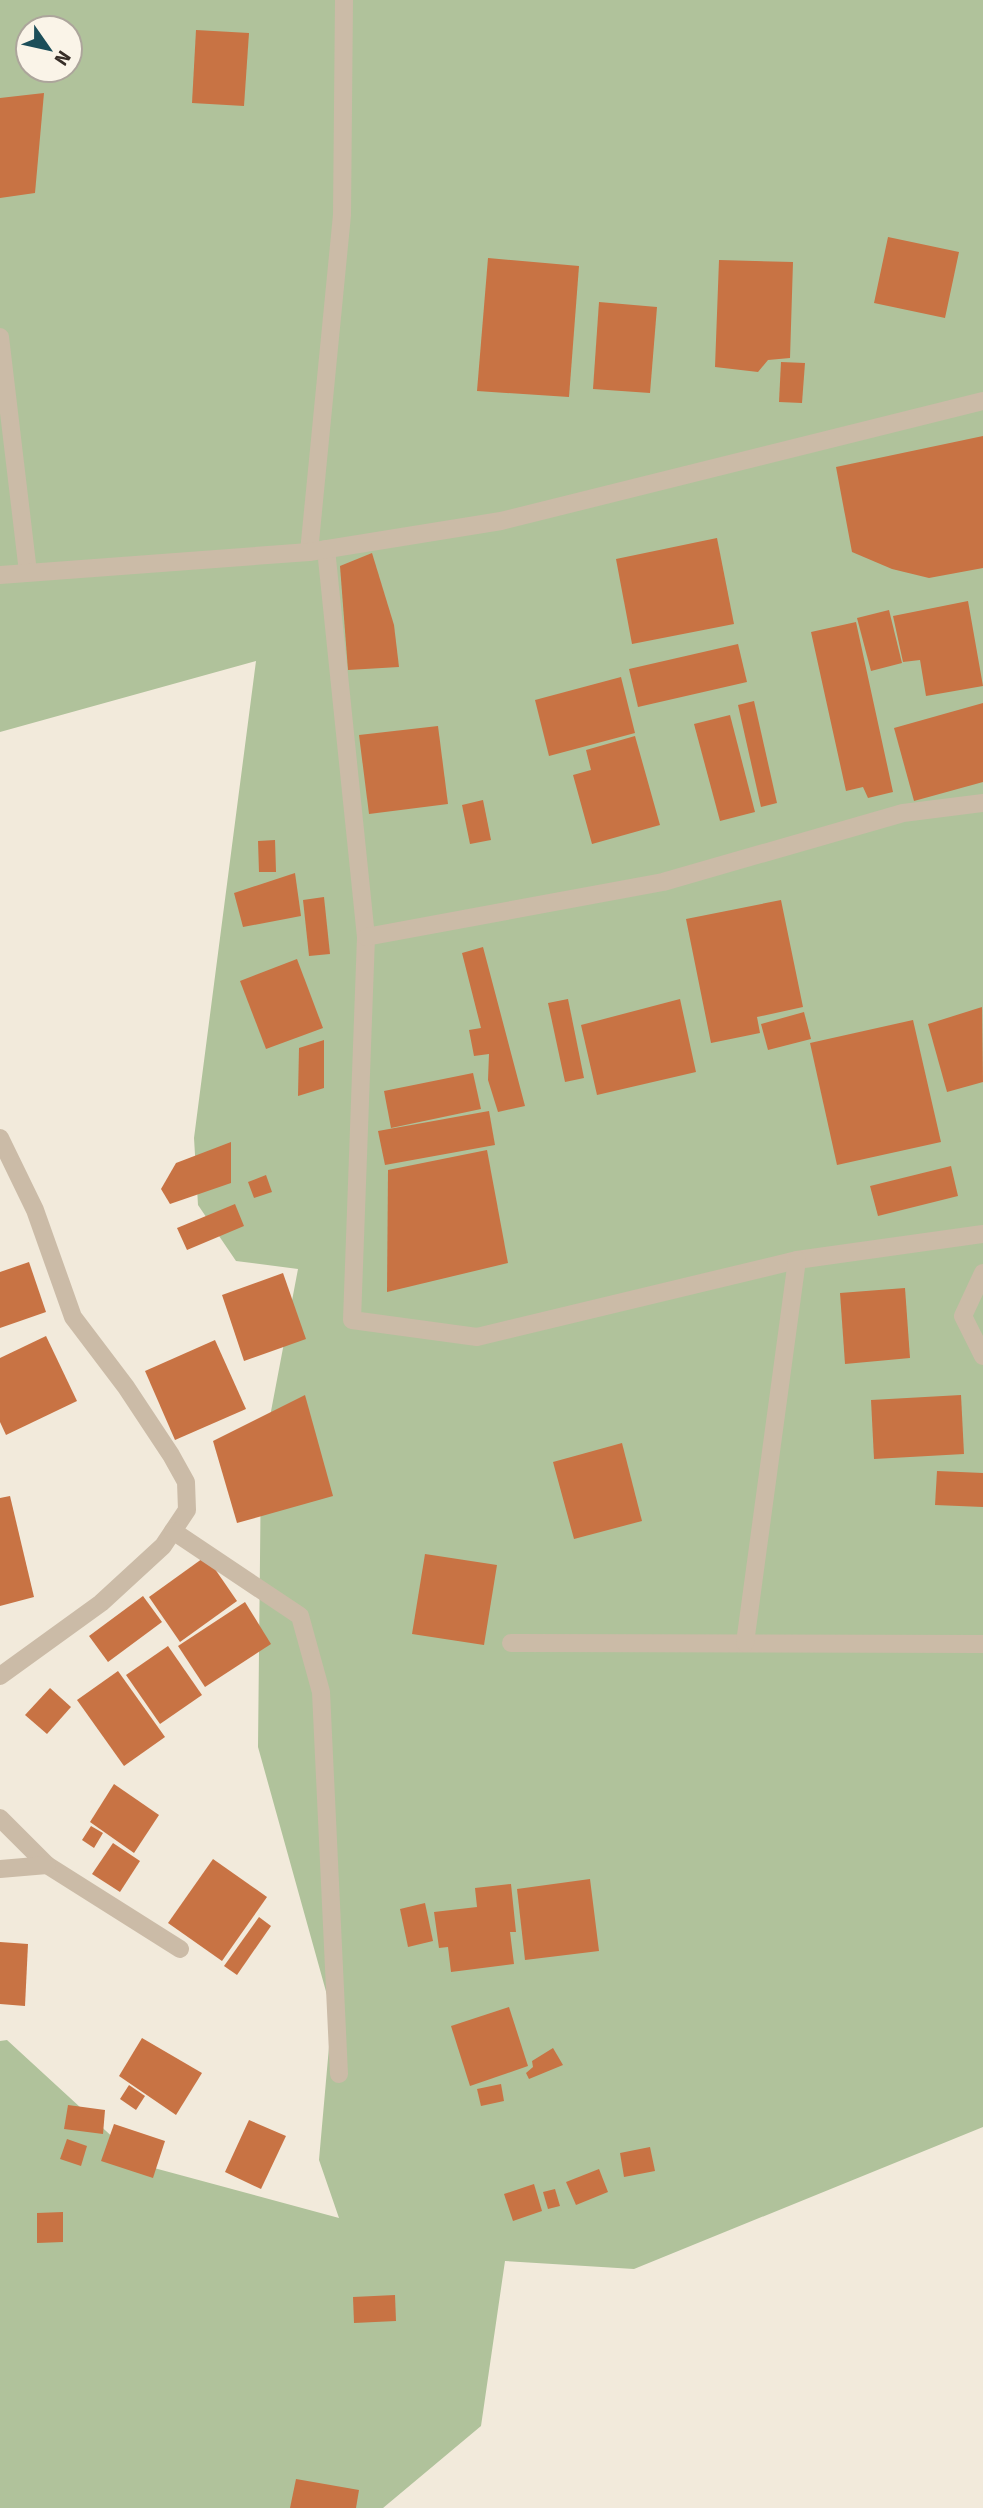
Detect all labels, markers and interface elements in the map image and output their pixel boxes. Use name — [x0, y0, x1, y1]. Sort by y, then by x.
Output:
north arrow — [14, 14, 84, 84]
text: N — [49, 46, 76, 70]

